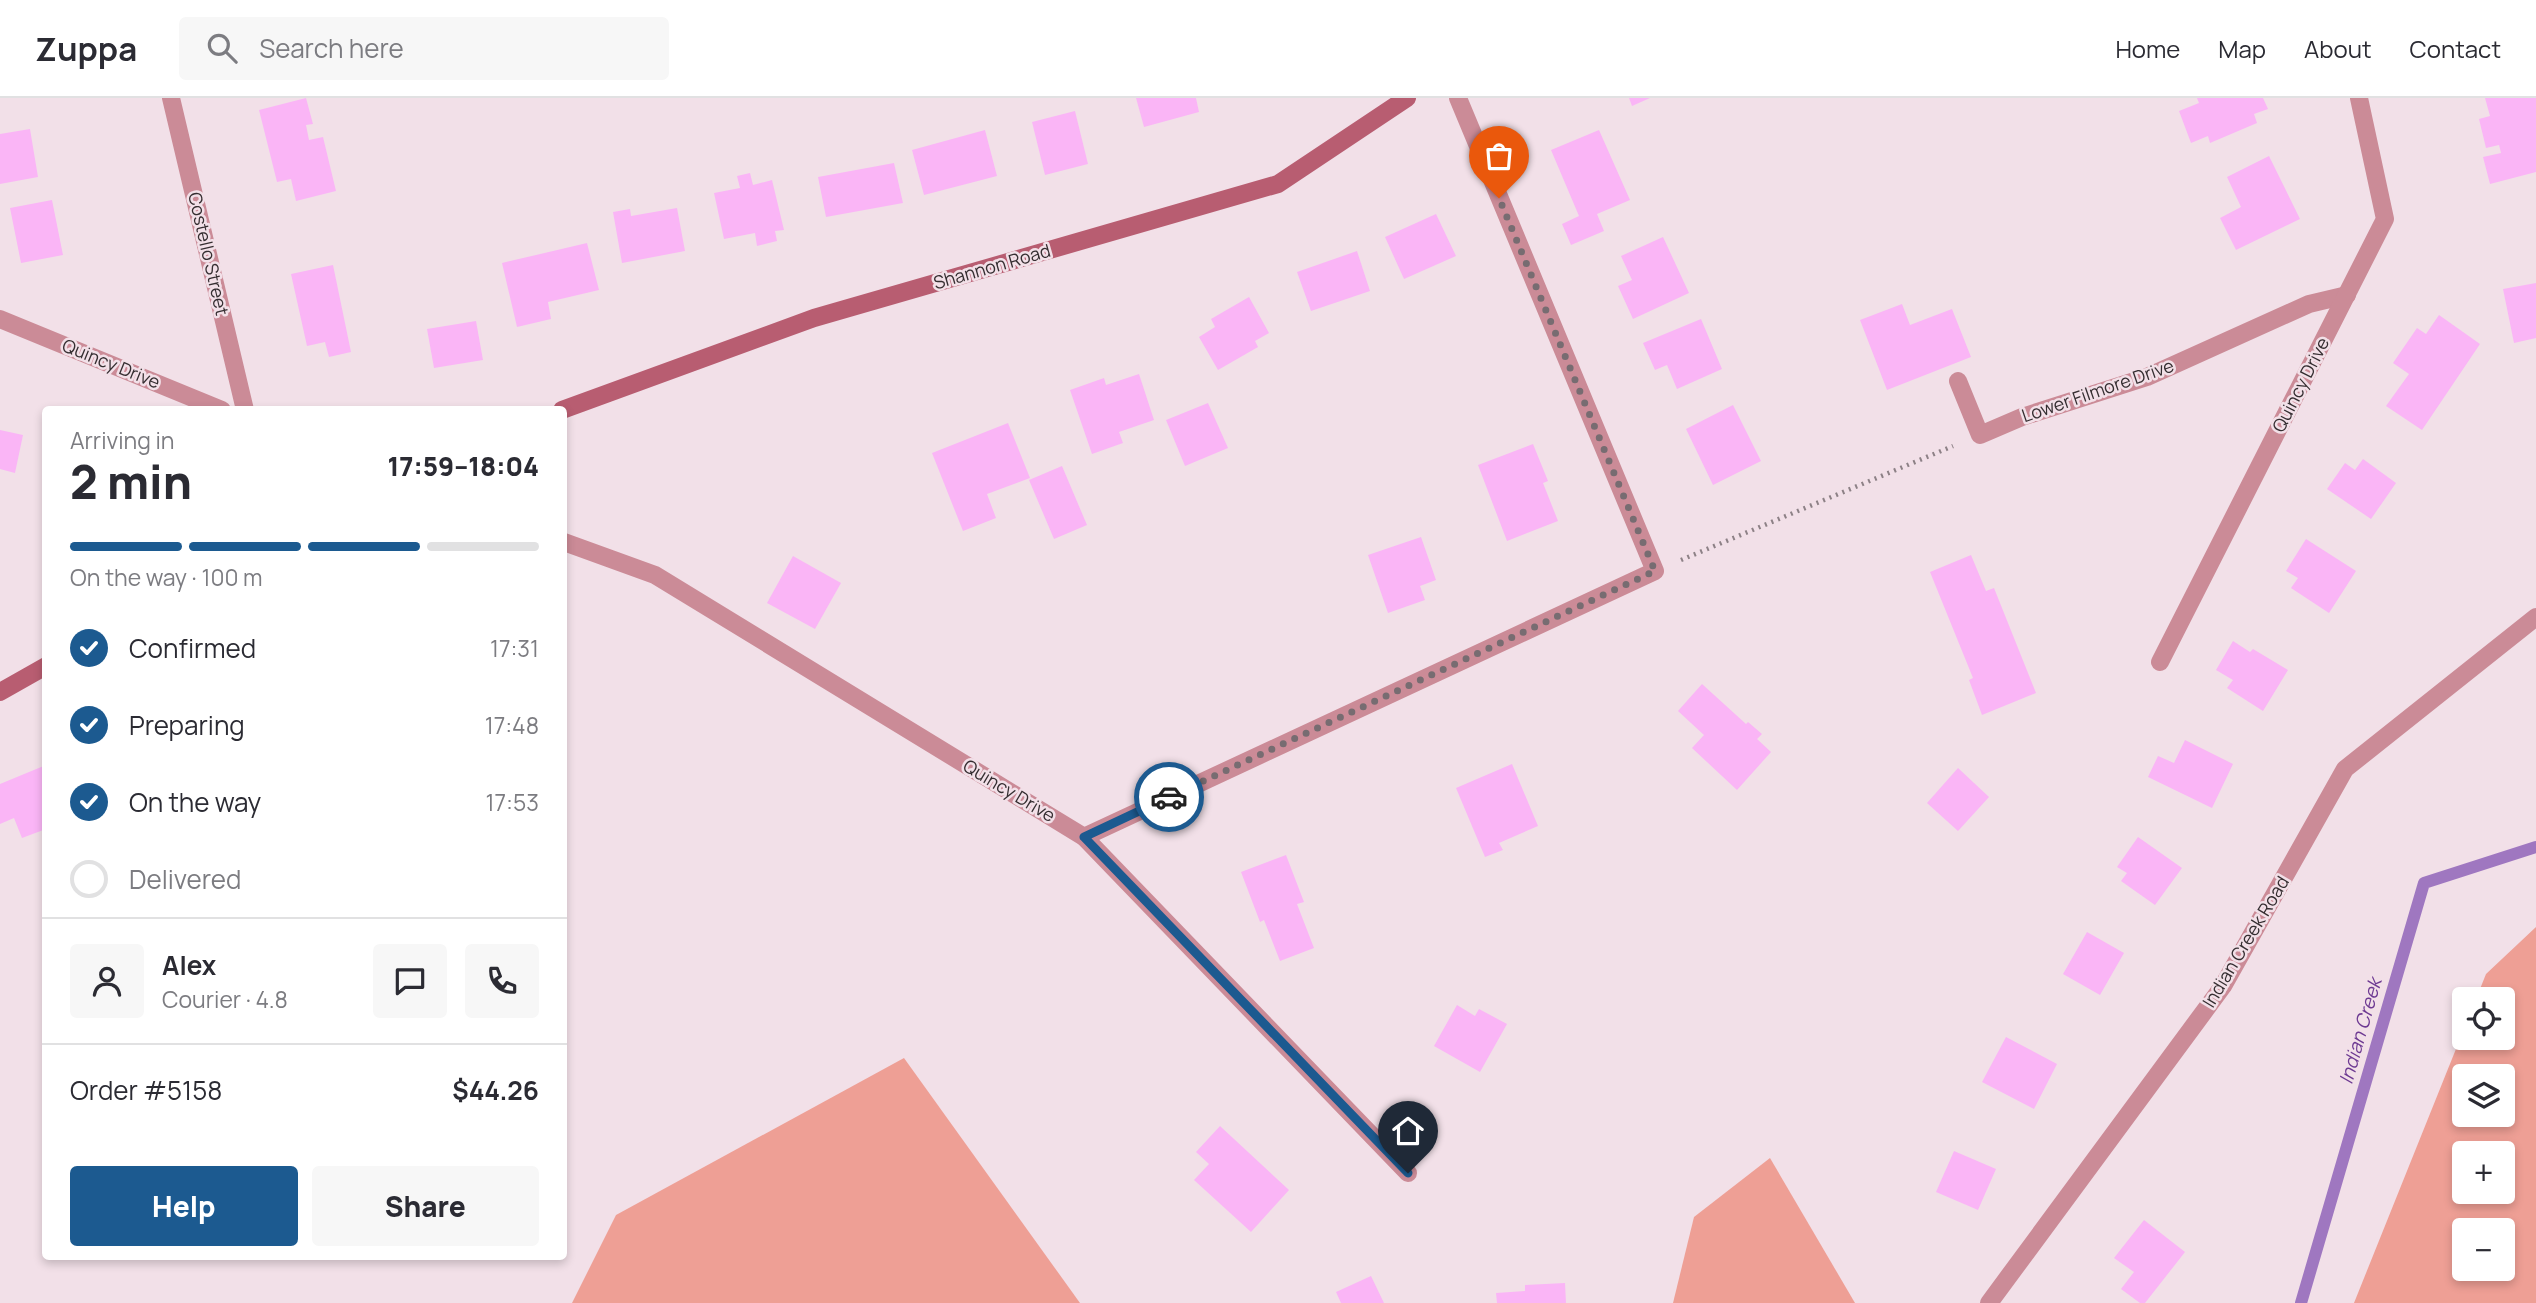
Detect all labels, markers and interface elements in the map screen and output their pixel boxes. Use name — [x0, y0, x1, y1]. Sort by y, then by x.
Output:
search box — [179, 17, 669, 80]
text: Zuppa — [35, 26, 137, 71]
icon: search — [203, 29, 241, 67]
text: Search here — [259, 30, 404, 66]
text: Home — [2115, 32, 2180, 65]
text: Map — [2218, 32, 2266, 65]
text: About — [2304, 32, 2372, 65]
text: Contact — [2410, 32, 2501, 65]
pin — [1469, 126, 1529, 198]
icon: bag — [1480, 137, 1518, 175]
street label: Costello Street — [183, 190, 235, 318]
street label: Shannon Road — [930, 238, 1053, 294]
street label: Quincy Drive — [59, 333, 164, 394]
street label: Quincy Drive — [2266, 333, 2334, 436]
street label: Lower Filmore Drive — [2018, 353, 2177, 427]
text: Arriving in — [70, 424, 175, 456]
text: 17:59–18:04 — [387, 448, 539, 484]
text: 2 min — [70, 450, 192, 513]
text: On the way · 100 m — [70, 561, 263, 593]
icon: check — [70, 629, 108, 667]
text: Confirmed — [129, 630, 256, 666]
text: 17:31 — [490, 632, 539, 664]
icon: check — [70, 706, 108, 744]
text: Preparing — [129, 707, 245, 743]
text: 17:48 — [485, 709, 539, 741]
street label: Quincy Drive — [959, 753, 1060, 827]
courier — [1134, 762, 1204, 832]
icon: car — [1150, 778, 1188, 816]
icon: check — [70, 783, 108, 821]
text: On the way — [129, 784, 261, 820]
text: 17:53 — [486, 786, 539, 818]
text: Delivered — [129, 861, 241, 897]
street label: Indian Creek Road — [2196, 871, 2294, 1012]
button: person — [70, 944, 144, 1018]
button: chat — [373, 944, 447, 1018]
button: phone — [465, 944, 539, 1018]
text: Alex — [162, 947, 216, 983]
water label: Indian Creek — [2332, 973, 2388, 1087]
text: Courier · 4.8 — [162, 983, 288, 1015]
map controls — [2452, 987, 2515, 1281]
button: locate — [2452, 987, 2515, 1050]
button: layers — [2452, 1064, 2515, 1127]
text: Order #5158 — [70, 1072, 222, 1108]
text: $44.26 — [452, 1072, 539, 1108]
pin — [1378, 1101, 1438, 1173]
icon: home — [1389, 1112, 1427, 1150]
button: + — [2452, 1141, 2515, 1204]
button: Help — [70, 1166, 298, 1246]
button: Share — [312, 1166, 539, 1246]
button: − — [2452, 1218, 2515, 1281]

